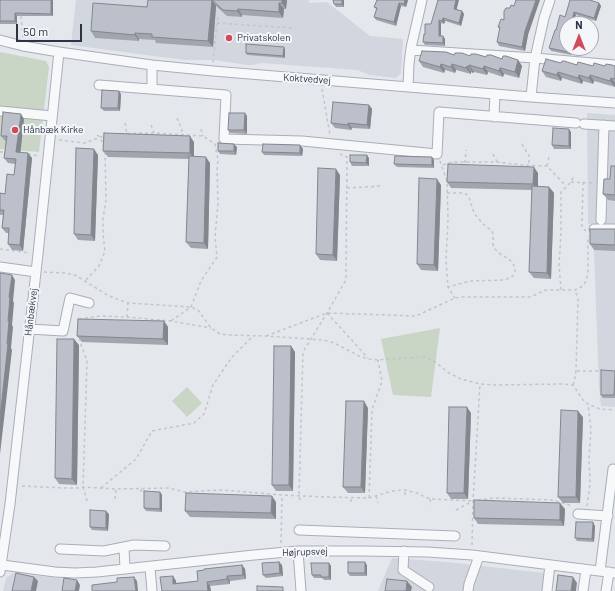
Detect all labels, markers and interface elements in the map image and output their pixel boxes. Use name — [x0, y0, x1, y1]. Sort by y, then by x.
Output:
scale bar — [18, 16, 84, 42]
north arrow — [559, 16, 599, 56]
text: N — [575, 18, 583, 31]
text: 50 m — [23, 24, 48, 38]
place label: Privatskolen — [237, 32, 291, 44]
marker: Privatskolen — [224, 33, 234, 43]
street label: Koktvedvej — [283, 71, 331, 87]
place label: Hånbæk Kirke — [23, 124, 83, 136]
marker: Hånbæk Kirke — [10, 125, 20, 135]
street label: Hånbækvej — [22, 287, 40, 337]
street label: Højrupsvej — [282, 545, 328, 559]

